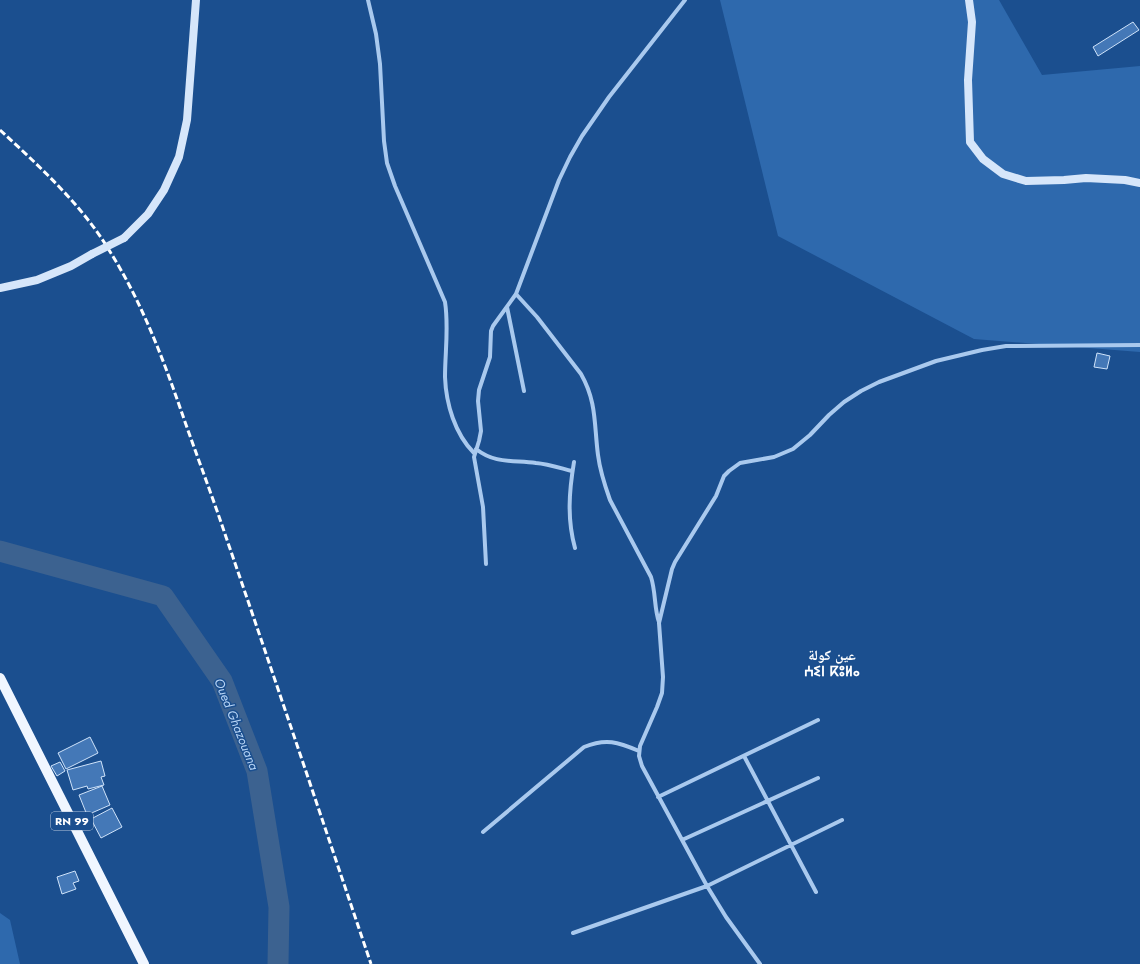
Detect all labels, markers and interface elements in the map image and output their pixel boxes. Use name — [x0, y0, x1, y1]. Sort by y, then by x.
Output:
district label: عين كولة ⵄⵉⵏ ⴽⵓⵍⴰ — [804, 645, 860, 681]
water label: Oued Ghazouana — [209, 675, 264, 773]
road number: RN 99 — [51, 812, 93, 830]

